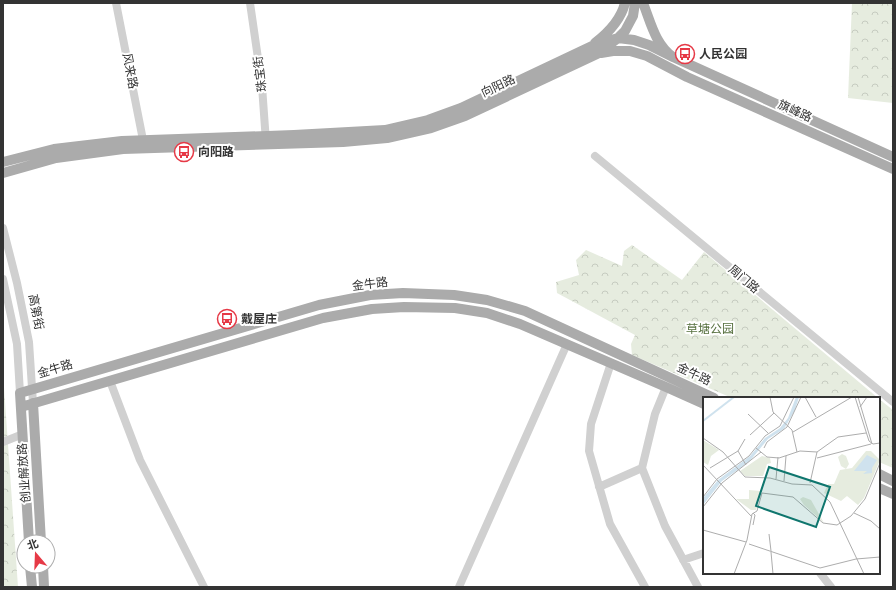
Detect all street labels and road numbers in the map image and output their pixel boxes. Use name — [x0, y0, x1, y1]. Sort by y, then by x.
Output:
street label: 风来路 — [121, 52, 141, 90]
street label: 珠宝街 — [250, 55, 268, 93]
street label: 向阳路 — [478, 71, 517, 99]
street label: 旗峰路 — [776, 96, 815, 124]
street label: 周门路 — [726, 261, 763, 295]
street label: 金牛路 — [351, 274, 389, 292]
street label: 高第街 — [27, 293, 47, 331]
street label: 金牛路 — [35, 356, 74, 380]
street label: 金牛路 — [675, 359, 714, 387]
street label: 创业解放路 — [14, 443, 32, 503]

